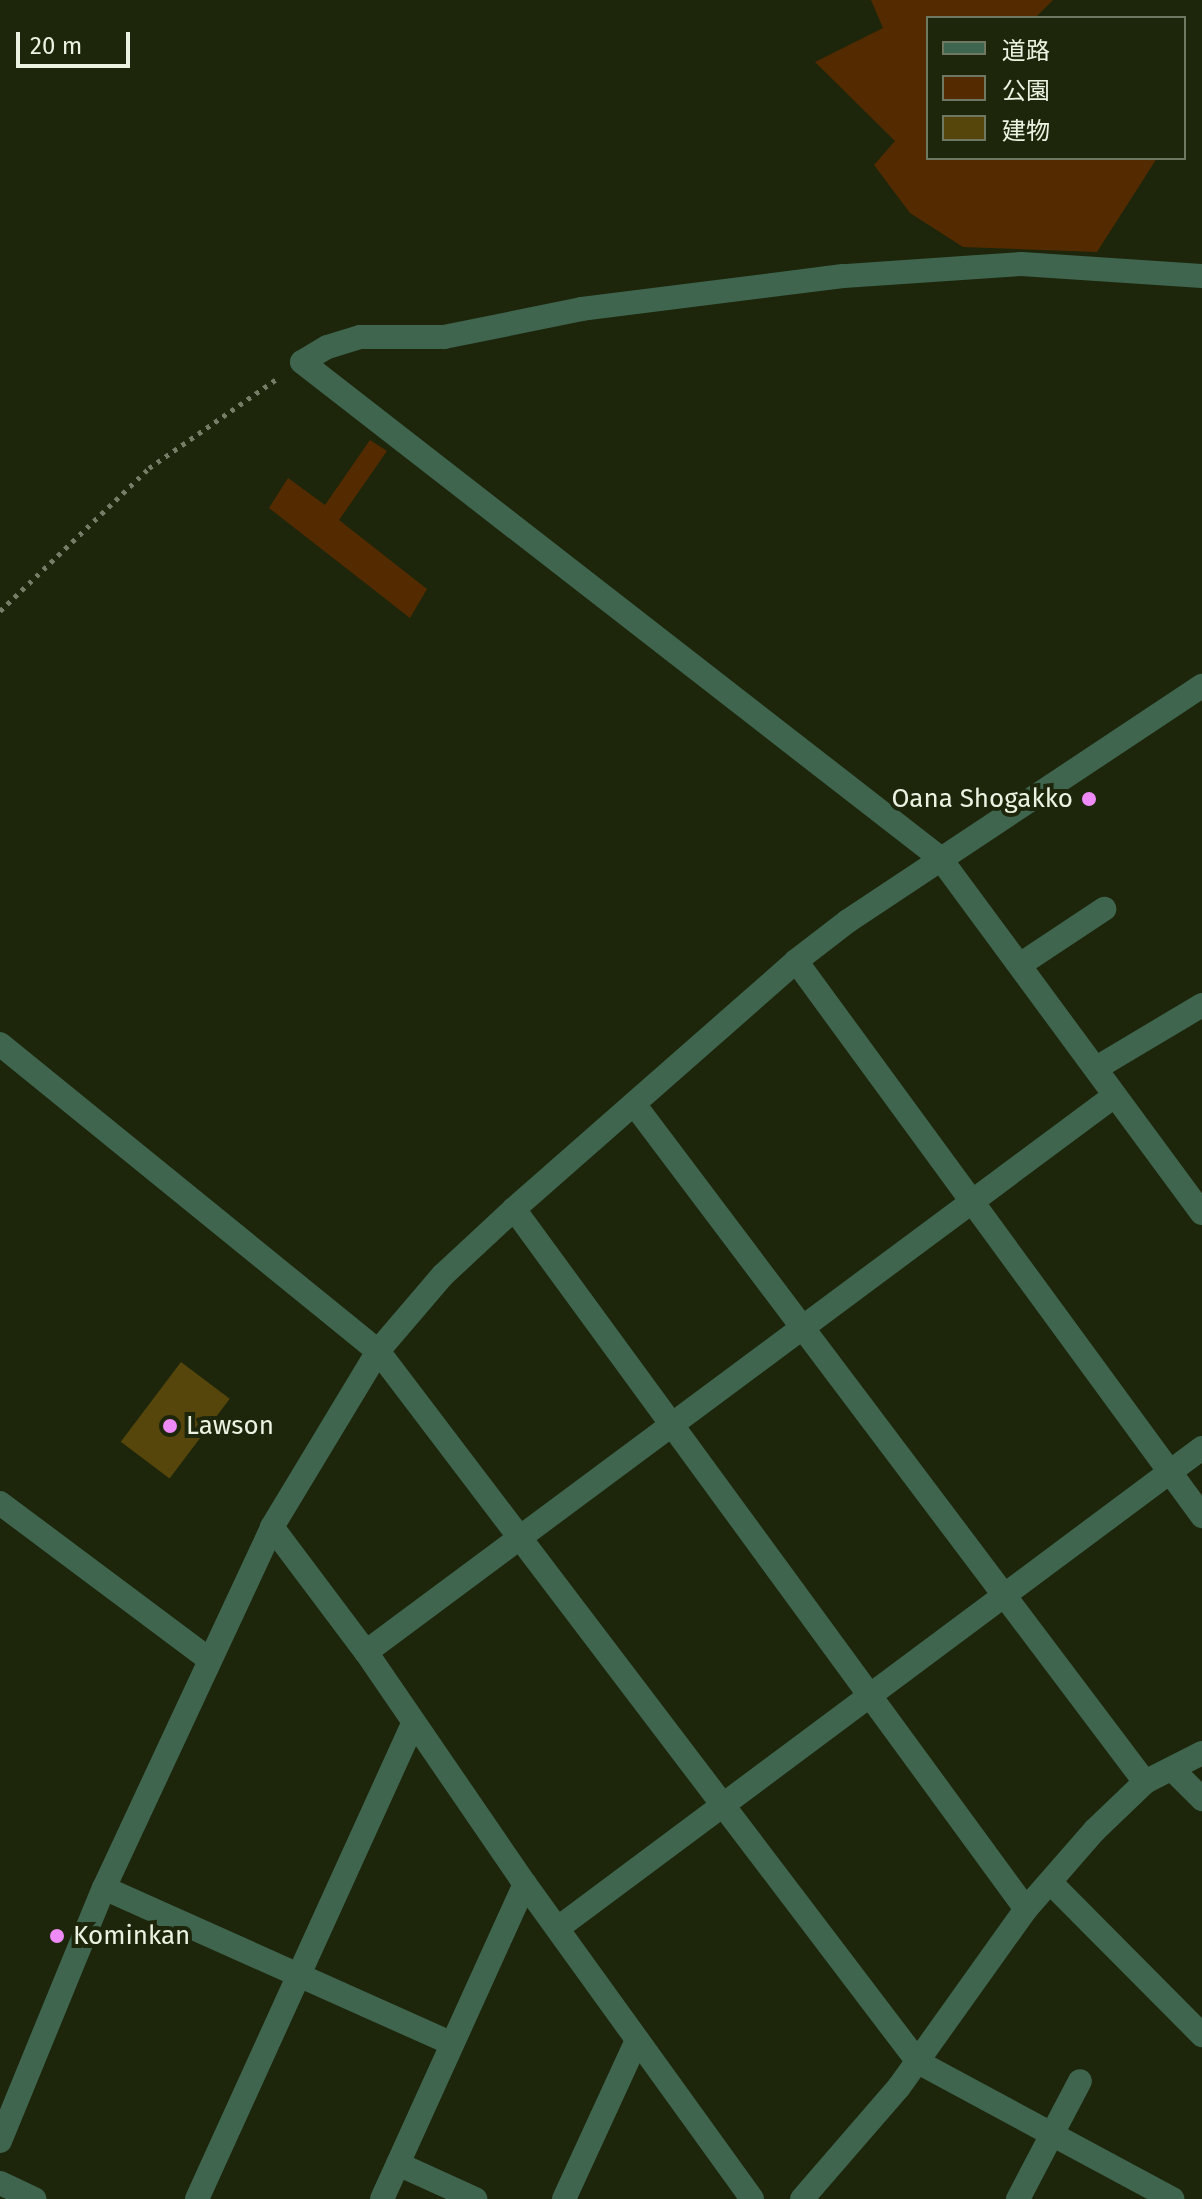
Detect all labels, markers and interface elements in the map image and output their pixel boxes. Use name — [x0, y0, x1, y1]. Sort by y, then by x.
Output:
scale bar — [20, 16, 134, 66]
legend — [926, 16, 1186, 160]
text: 20 m — [30, 32, 82, 60]
text: 道路 — [1002, 37, 1050, 65]
text: 公園 — [1002, 77, 1050, 105]
text: 建物 — [1002, 117, 1050, 145]
place label: Oana Shogakko — [892, 783, 1073, 815]
marker: Oana Shogakko — [1080, 790, 1098, 808]
place label: Lawson — [186, 1410, 274, 1442]
marker: Lawson — [161, 1417, 179, 1435]
place label: Kominkan — [73, 1920, 190, 1952]
marker: Kominkan — [48, 1927, 66, 1945]

